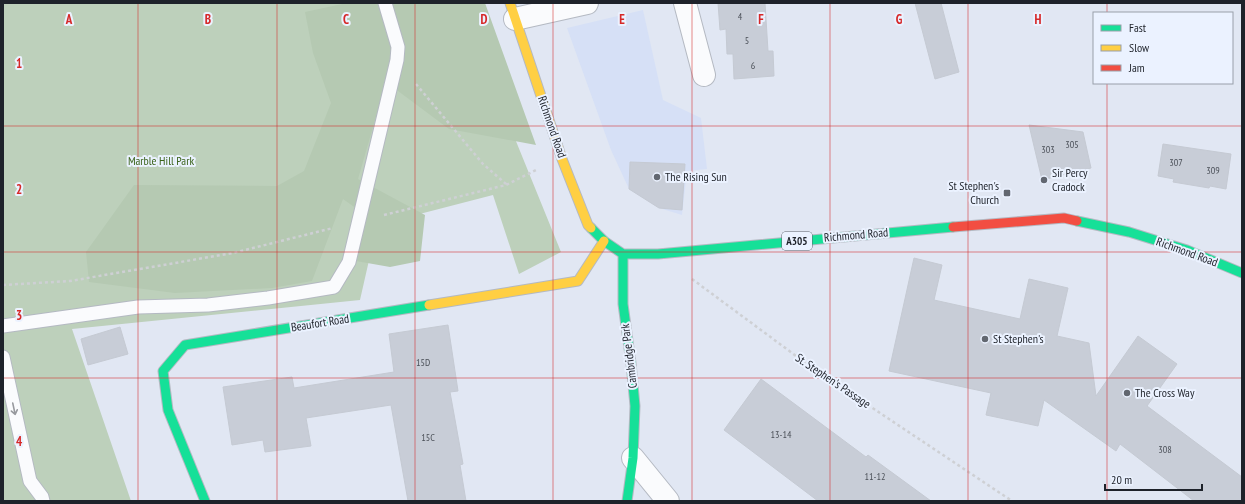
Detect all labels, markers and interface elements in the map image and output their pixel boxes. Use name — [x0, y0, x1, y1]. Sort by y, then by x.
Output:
house number: 4 — [738, 10, 743, 23]
text: A — [65, 11, 73, 28]
text: B — [205, 11, 211, 28]
text: C — [343, 11, 349, 28]
text: D — [481, 11, 488, 28]
text: E — [619, 11, 625, 28]
text: F — [758, 11, 764, 28]
text: G — [896, 11, 903, 28]
text: H — [1035, 11, 1042, 28]
legend — [1093, 12, 1233, 84]
text: Fast — [1129, 20, 1147, 35]
house number: 5 — [745, 34, 749, 47]
text: Slow — [1129, 40, 1150, 55]
text: 1 — [16, 55, 22, 72]
house number: 6 — [751, 59, 756, 72]
text: Jam — [1128, 60, 1145, 75]
street label: Richmond Road — [535, 94, 570, 160]
house number: 305 — [1065, 138, 1079, 151]
house number: 303 — [1041, 143, 1055, 156]
park label: Marble Hill Park — [128, 153, 194, 168]
house number: 307 — [1169, 156, 1183, 169]
house number: 309 — [1206, 164, 1220, 177]
place label: Sir Percy Cradock — [1052, 165, 1088, 194]
place label: The Rising Sun — [665, 169, 727, 184]
marker: The Rising Sun — [652, 172, 662, 182]
marker: Sir Percy Cradock — [1039, 175, 1049, 185]
place label: St Stephen's Church — [948, 178, 999, 207]
text: 2 — [16, 181, 22, 198]
marker: St Stephen's Church — [1002, 188, 1012, 198]
street label: Richmond Road — [823, 224, 889, 245]
road number: A305 — [782, 232, 812, 250]
street label: Richmond Road — [1154, 233, 1220, 270]
text: 3 — [16, 307, 22, 324]
street label: Beaufort Road — [290, 311, 350, 335]
street label: Cambridge Park — [617, 323, 640, 389]
place label: St Stephen's — [993, 331, 1044, 346]
marker: St Stephen's — [980, 334, 990, 344]
street label: St. Stephen's Passage — [793, 350, 874, 411]
house number: 15D — [416, 356, 430, 369]
place label: The Cross Way — [1135, 385, 1195, 400]
marker: The Cross Way — [1122, 388, 1132, 398]
one-way arrow — [11, 402, 19, 415]
house number: 13-14 — [771, 428, 792, 441]
house number: 15C — [421, 431, 435, 444]
text: 4 — [16, 433, 23, 450]
house number: 308 — [1158, 443, 1172, 456]
scale bar — [1105, 466, 1202, 492]
house number: 11-12 — [865, 470, 885, 483]
text: 20 m — [1111, 472, 1132, 487]

